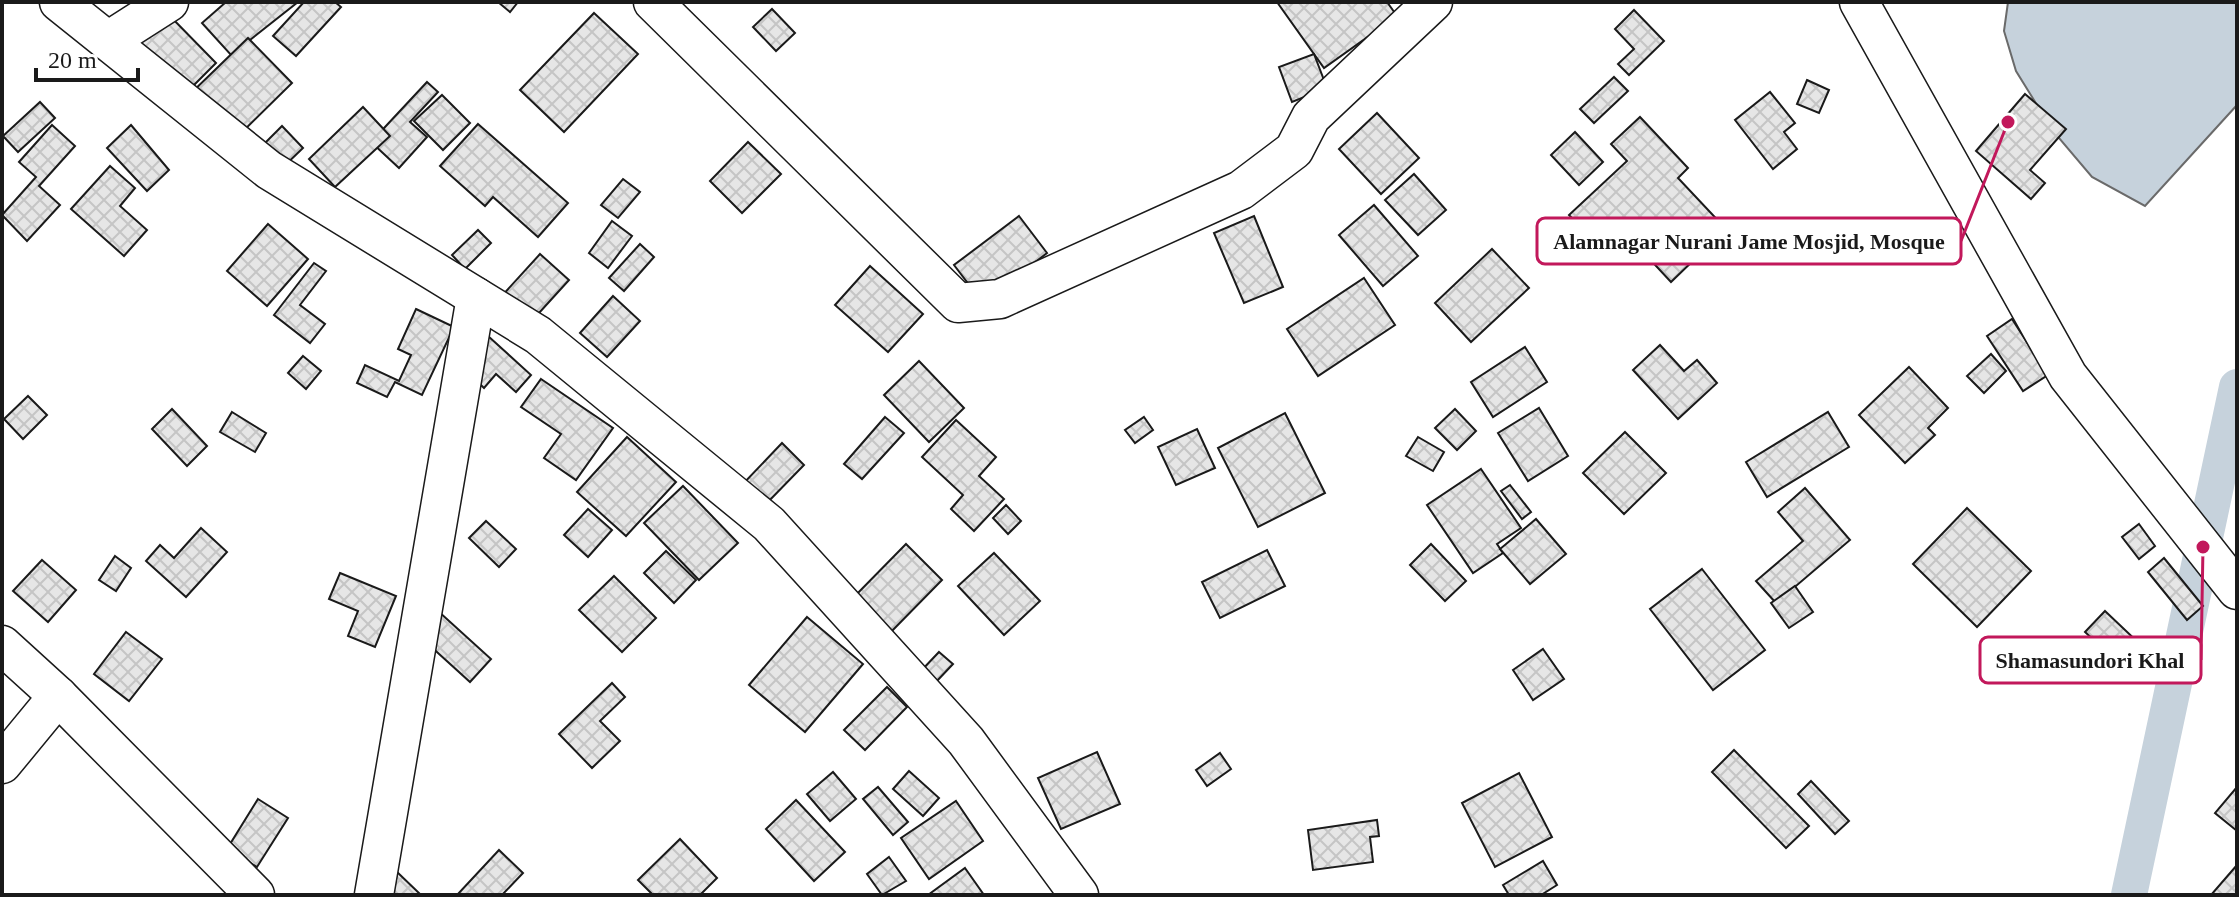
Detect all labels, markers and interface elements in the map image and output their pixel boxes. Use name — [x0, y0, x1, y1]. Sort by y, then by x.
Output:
scale bar — [36, 32, 138, 82]
text: 20 m — [48, 47, 97, 73]
callout: Alamnagar Nurani Jame Mosjid, Mosque — [1537, 218, 1961, 264]
text: Alamnagar Nurani Jame Mosjid, Mosque — [1553, 229, 1945, 254]
callout: Shamasundori Khal — [1980, 637, 2201, 683]
text: Shamasundori Khal — [1996, 648, 2184, 673]

